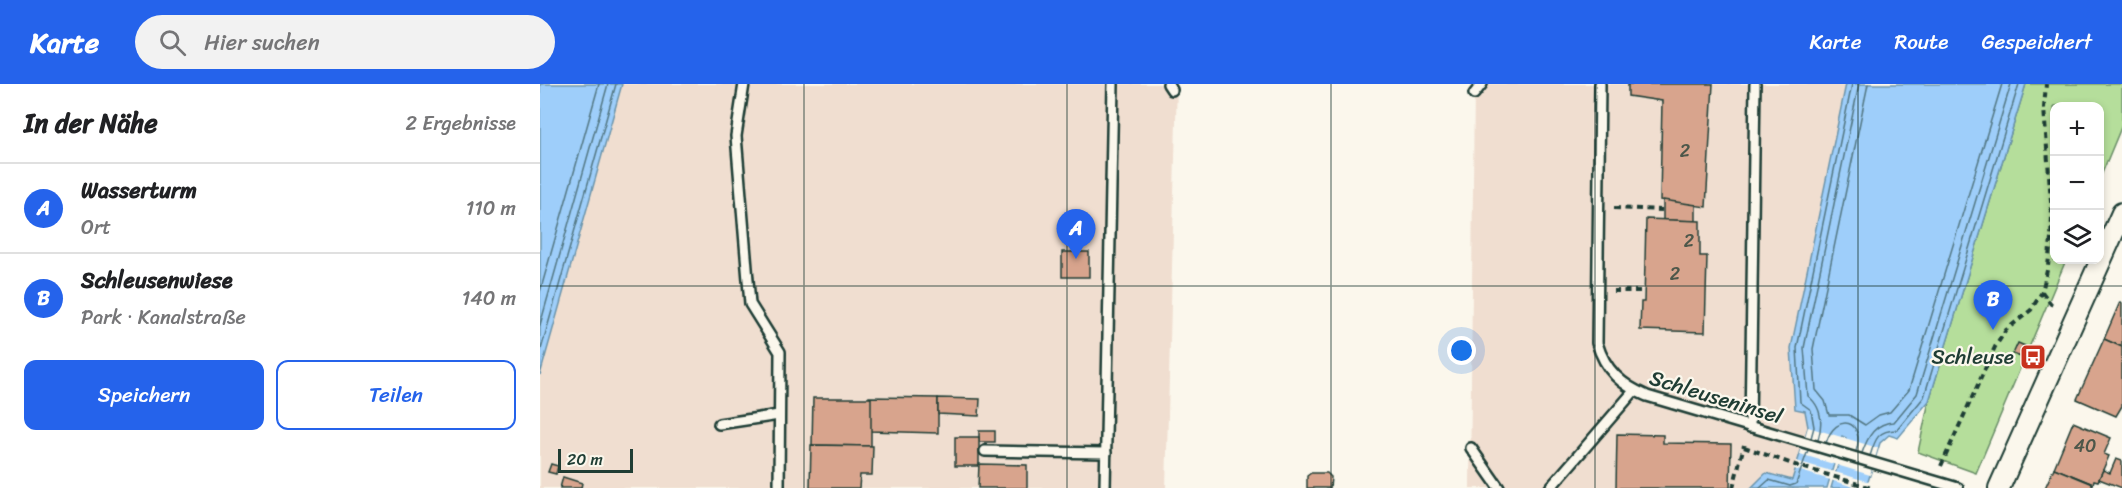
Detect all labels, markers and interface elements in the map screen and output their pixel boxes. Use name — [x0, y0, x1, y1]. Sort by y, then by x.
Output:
search box — [135, 15, 555, 69]
text: Karte — [30, 18, 99, 67]
text: Hier suchen — [204, 23, 319, 62]
text: Karte — [1810, 23, 1861, 61]
text: Route — [1894, 23, 1948, 61]
text: Gespeichert — [1981, 23, 2092, 61]
icon: search — [156, 26, 189, 59]
text: In der Nähe — [24, 100, 158, 146]
map controls — [2050, 102, 2104, 264]
button: + — [2050, 102, 2104, 156]
text: 2 Ergebnisse — [406, 106, 516, 141]
house number: 2 — [1680, 135, 1690, 167]
button: − — [2050, 156, 2104, 210]
text: Wasserturm — [81, 171, 197, 210]
text: A — [37, 191, 50, 226]
text: 110 m — [466, 191, 516, 226]
text: Ort — [81, 210, 111, 245]
pin: A — [1056, 210, 1096, 259]
button: layers — [2050, 210, 2104, 264]
house number: 2 — [1684, 225, 1694, 257]
house number: 2 — [1670, 258, 1680, 290]
text: Schleusenwiese — [81, 261, 233, 300]
pin: B — [1974, 280, 2012, 330]
text: B — [37, 281, 50, 316]
text: 140 m — [462, 281, 516, 316]
text: Park · Kanalstraße — [81, 300, 246, 335]
your location — [1447, 336, 1476, 365]
place label: Schleuse — [1932, 338, 2014, 376]
bus stop icon: Schleuse — [2018, 342, 2048, 372]
street label: Schleuseninsel — [1645, 359, 1788, 436]
button: Speichern — [24, 360, 264, 430]
button: Teilen — [276, 360, 516, 430]
house number: 40 — [2074, 430, 2096, 462]
text: 20 m — [567, 445, 603, 474]
scale bar — [558, 446, 633, 474]

